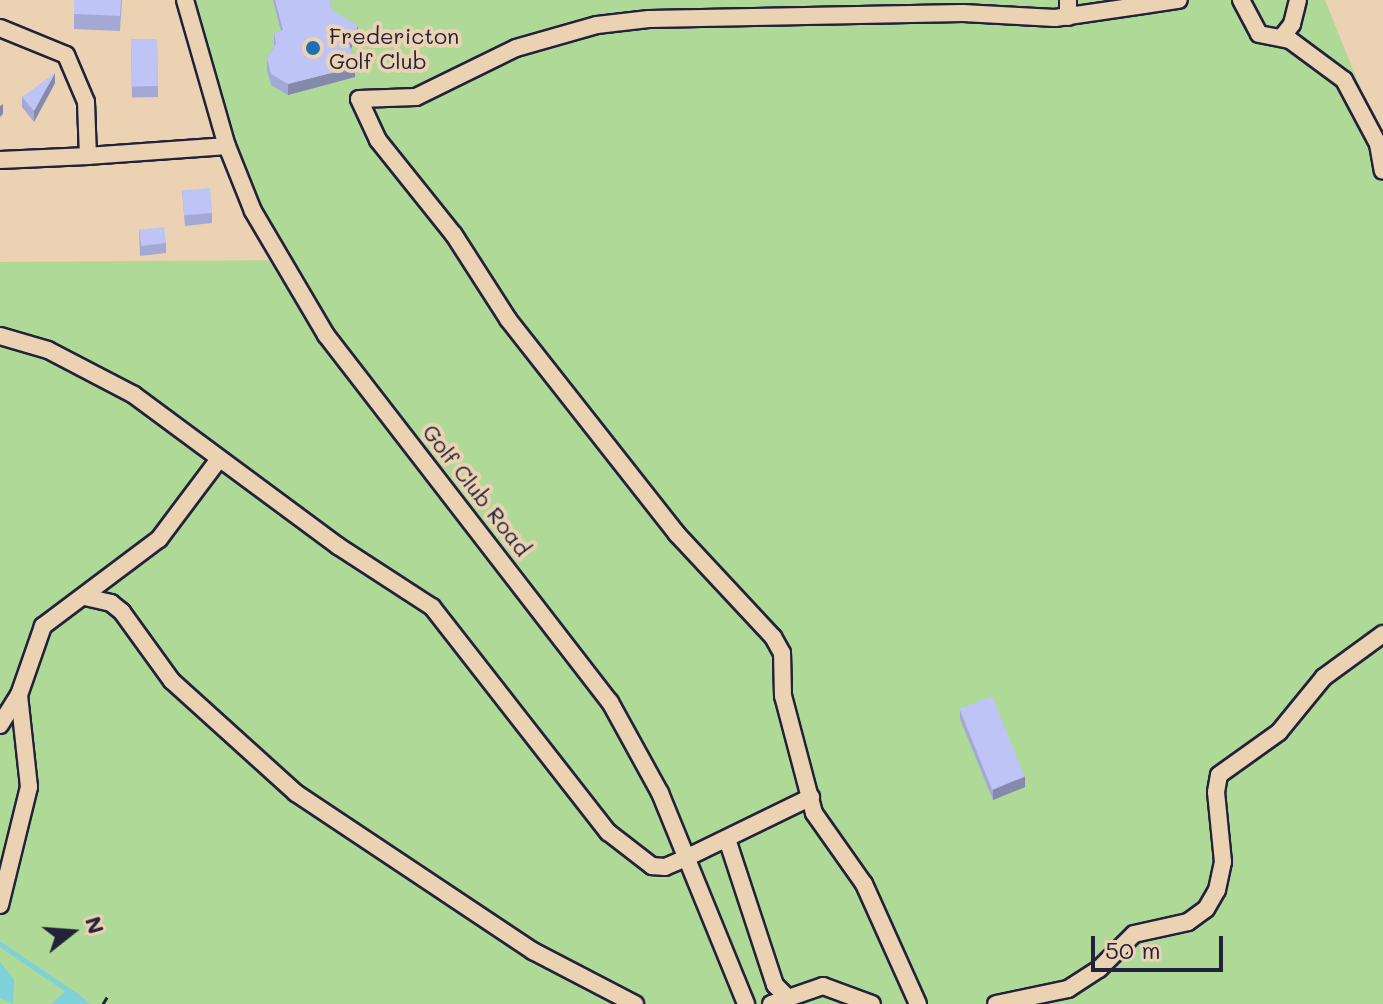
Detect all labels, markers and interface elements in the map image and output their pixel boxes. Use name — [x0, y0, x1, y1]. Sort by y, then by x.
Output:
place label: Fredericton Golf Club — [329, 22, 459, 74]
marker: Fredericton Golf Club — [304, 39, 322, 57]
street label: Golf Club Road — [417, 419, 537, 561]
north arrow — [32, 892, 112, 972]
text: N — [79, 913, 112, 937]
scale bar — [1095, 920, 1227, 970]
text: 50 m — [1105, 934, 1161, 965]

